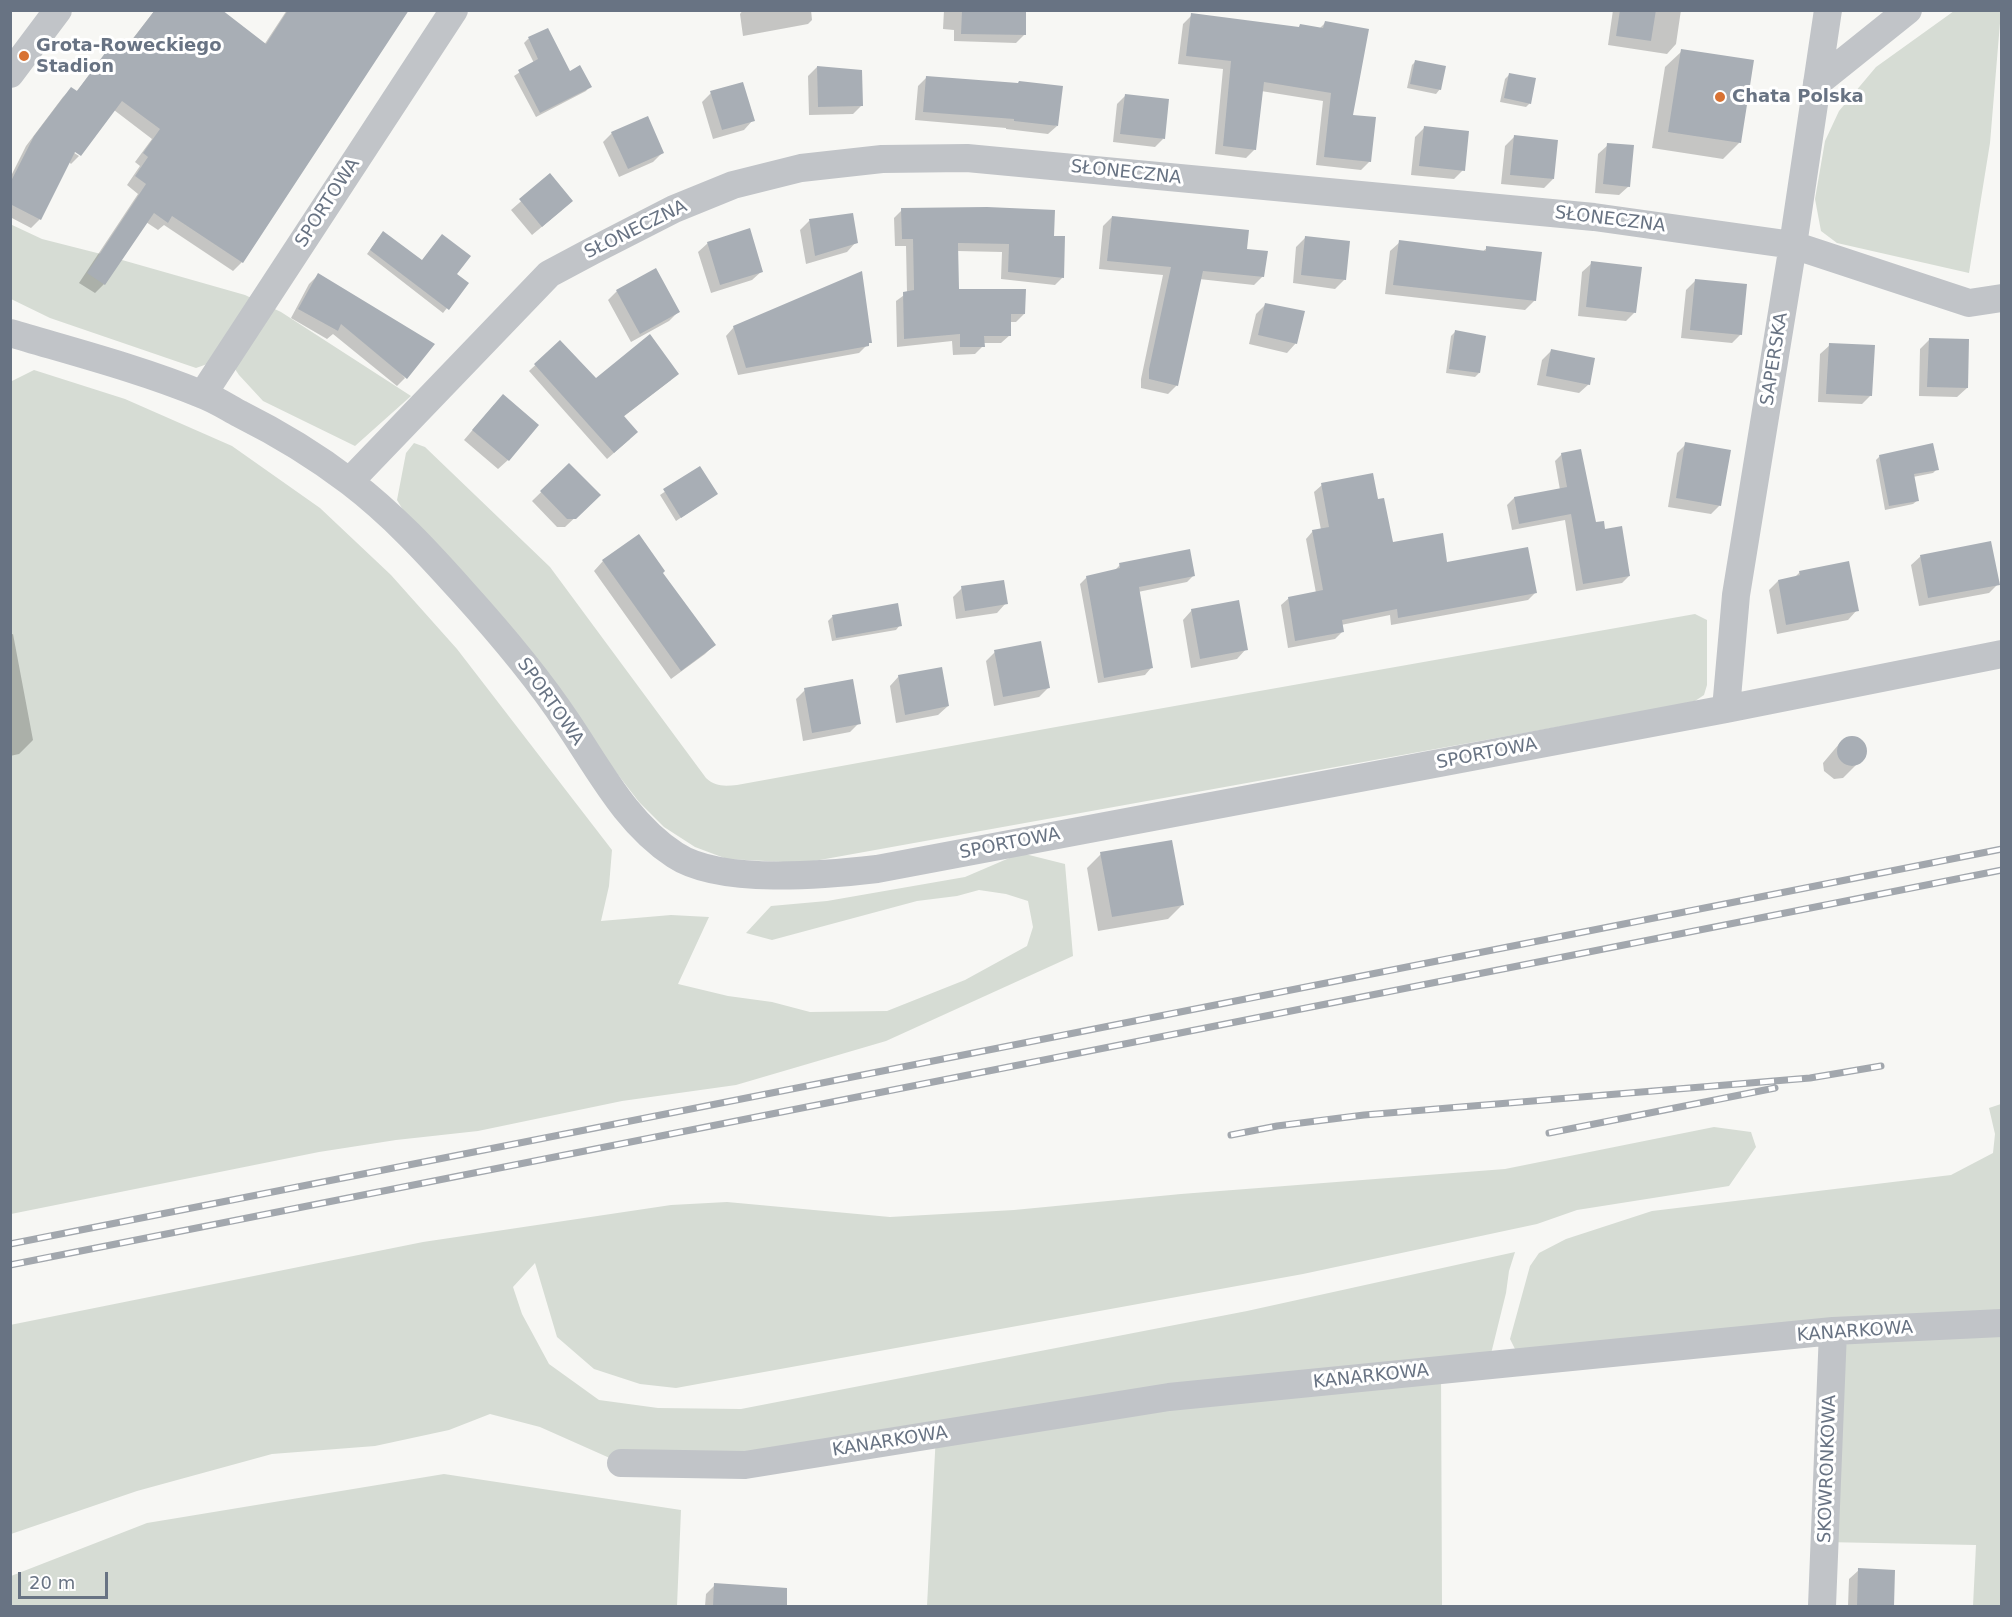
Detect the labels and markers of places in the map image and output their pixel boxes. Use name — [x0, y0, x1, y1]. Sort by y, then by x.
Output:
place label: Grota-Roweckiego Stadion — [36, 35, 222, 78]
marker: Grota-Roweckiego Stadion — [17, 49, 31, 63]
place label: Chata Polska — [1732, 86, 1864, 108]
marker: Chata Polska — [1713, 90, 1727, 104]

